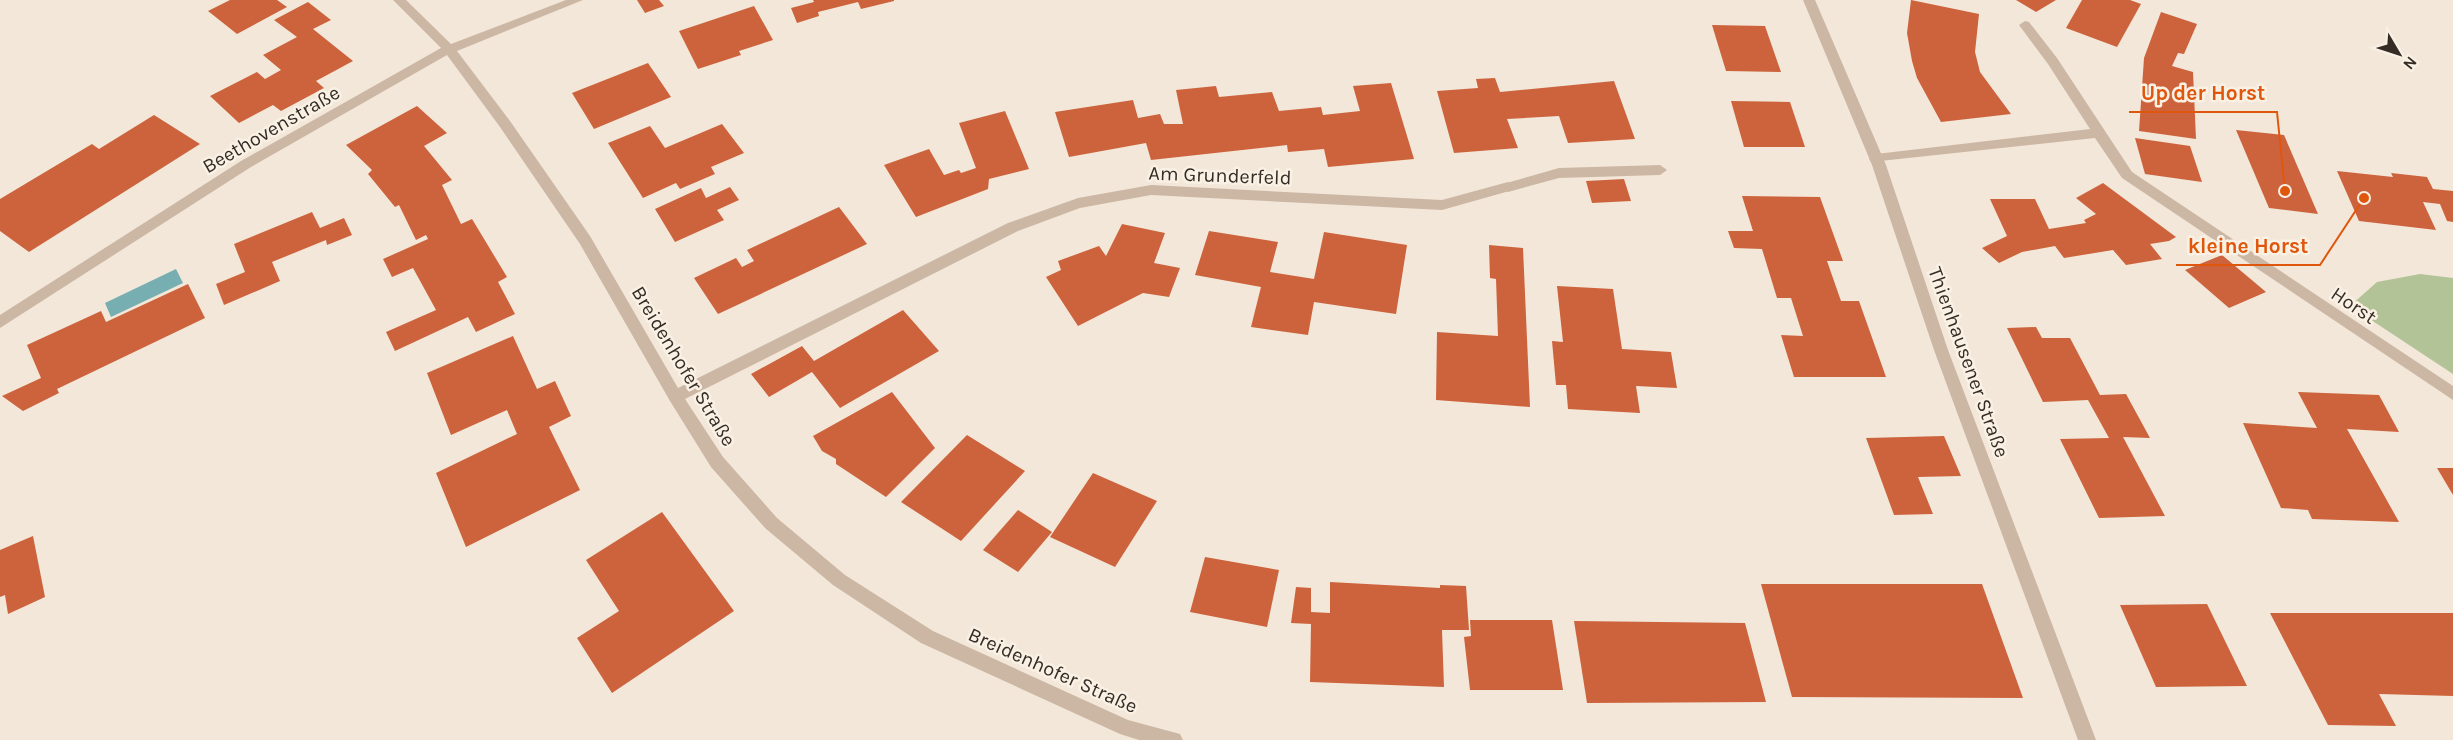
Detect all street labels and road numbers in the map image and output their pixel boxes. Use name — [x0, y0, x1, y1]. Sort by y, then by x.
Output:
street label: Beethovenstraße — [199, 81, 344, 178]
street label: Am Grunderfeld — [1148, 162, 1292, 189]
street label: Thienhausener Straße — [1923, 264, 2014, 461]
street label: Breidenhofer Straße — [627, 282, 740, 450]
street label: Horst — [2327, 282, 2381, 329]
street label: Breidenhofer Straße — [965, 623, 1141, 718]

